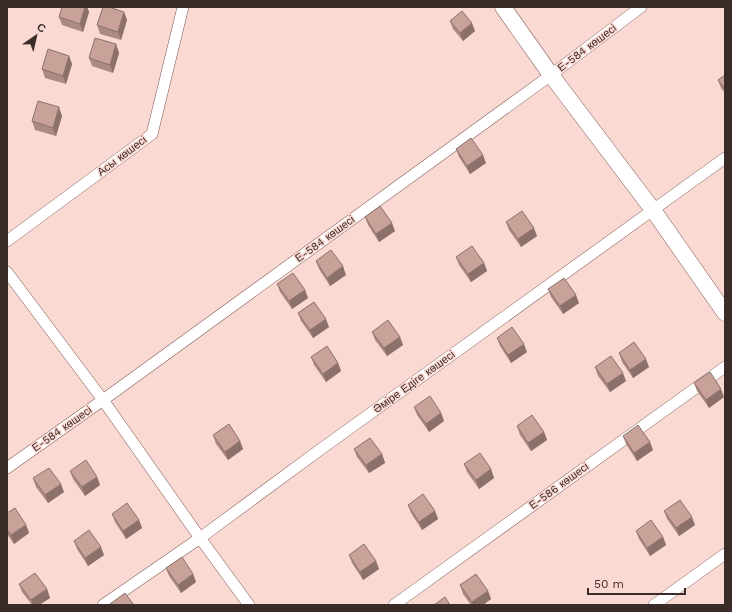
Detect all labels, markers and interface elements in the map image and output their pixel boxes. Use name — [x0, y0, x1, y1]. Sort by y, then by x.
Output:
north arrow — [16, 16, 56, 56]
text: С — [34, 21, 48, 36]
street label: Е-584 көшесі — [555, 22, 619, 74]
street label: Асы көшесі — [95, 133, 149, 179]
street label: Е-584 көшесі — [293, 213, 357, 265]
street label: Әміре Едіге көшесі — [371, 348, 457, 416]
street label: Е-584 көшесі — [29, 403, 95, 455]
street label: Е-586 көшесі — [527, 460, 591, 512]
scale bar — [588, 570, 685, 596]
text: 50 m — [594, 577, 624, 591]

